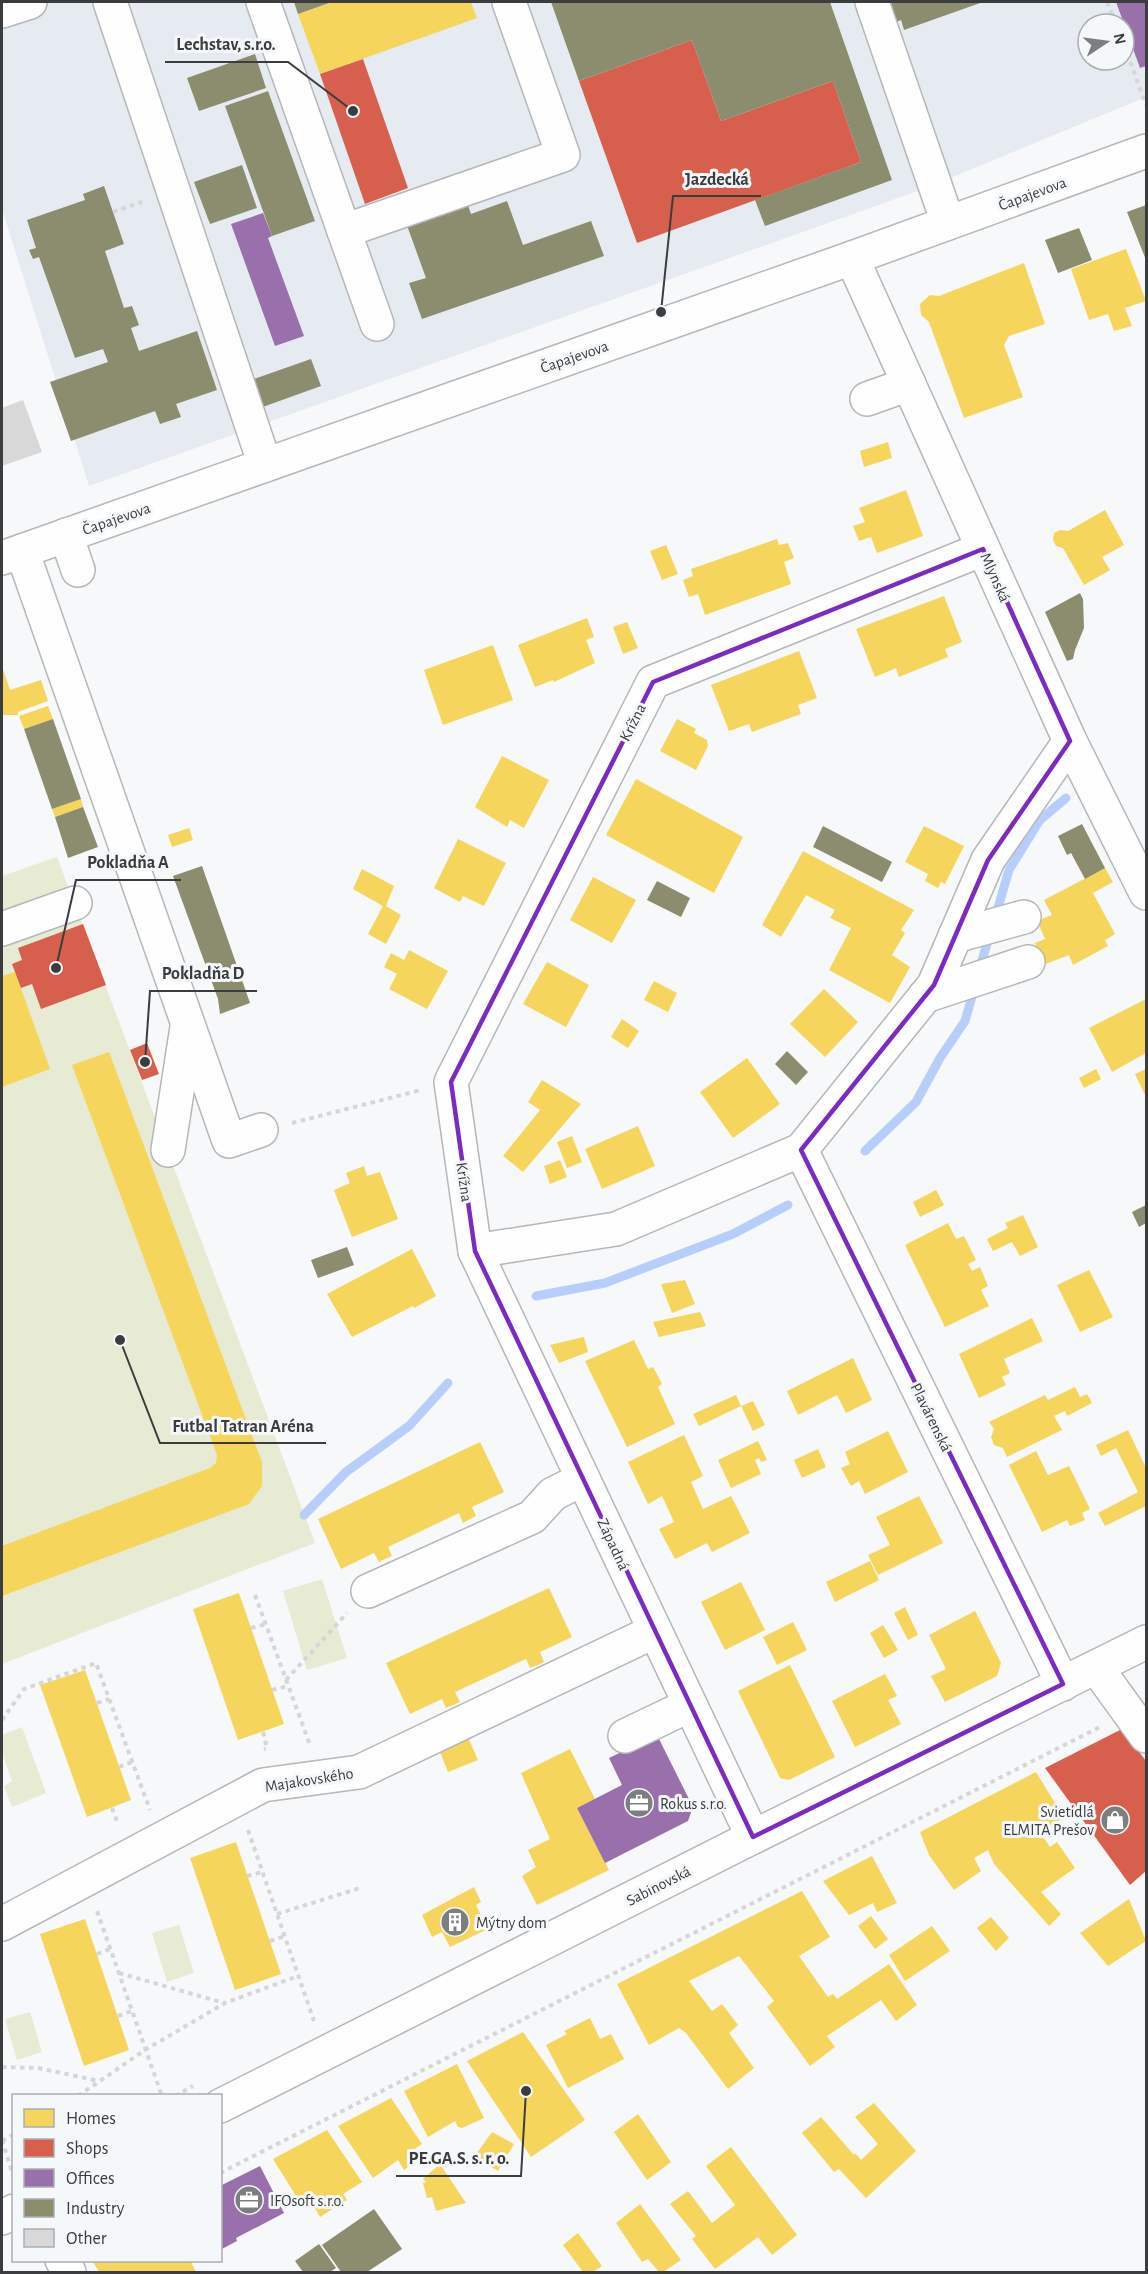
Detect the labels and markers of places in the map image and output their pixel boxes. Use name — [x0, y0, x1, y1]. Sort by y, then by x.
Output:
callout: Lechstav, s.r.o. — [165, 26, 288, 62]
callout: Jazdecká — [673, 160, 761, 196]
callout: Pokladňa A — [76, 844, 181, 880]
callout: Pokladňa D — [150, 955, 257, 991]
callout: Futbal Tatran Aréna — [160, 1407, 326, 1443]
office icon: Rokus s.r.o. — [623, 1787, 655, 1819]
place label: Rokus s.r.o. — [660, 1796, 727, 1812]
place label: Svietidlá ELMITA Prešov — [1003, 1804, 1094, 1838]
shop icon: Svietidlá ELMITA Prešov — [1099, 1804, 1131, 1836]
building icon: Mýtny dom — [439, 1906, 471, 1938]
place label: Mýtny dom — [476, 1915, 547, 1932]
callout: PE.GA.S. s. r. o. — [396, 2140, 521, 2176]
office icon: IFOsoft s.r.o. — [233, 2184, 265, 2216]
place label: IFOsoft s.r.o. — [270, 2193, 344, 2209]

